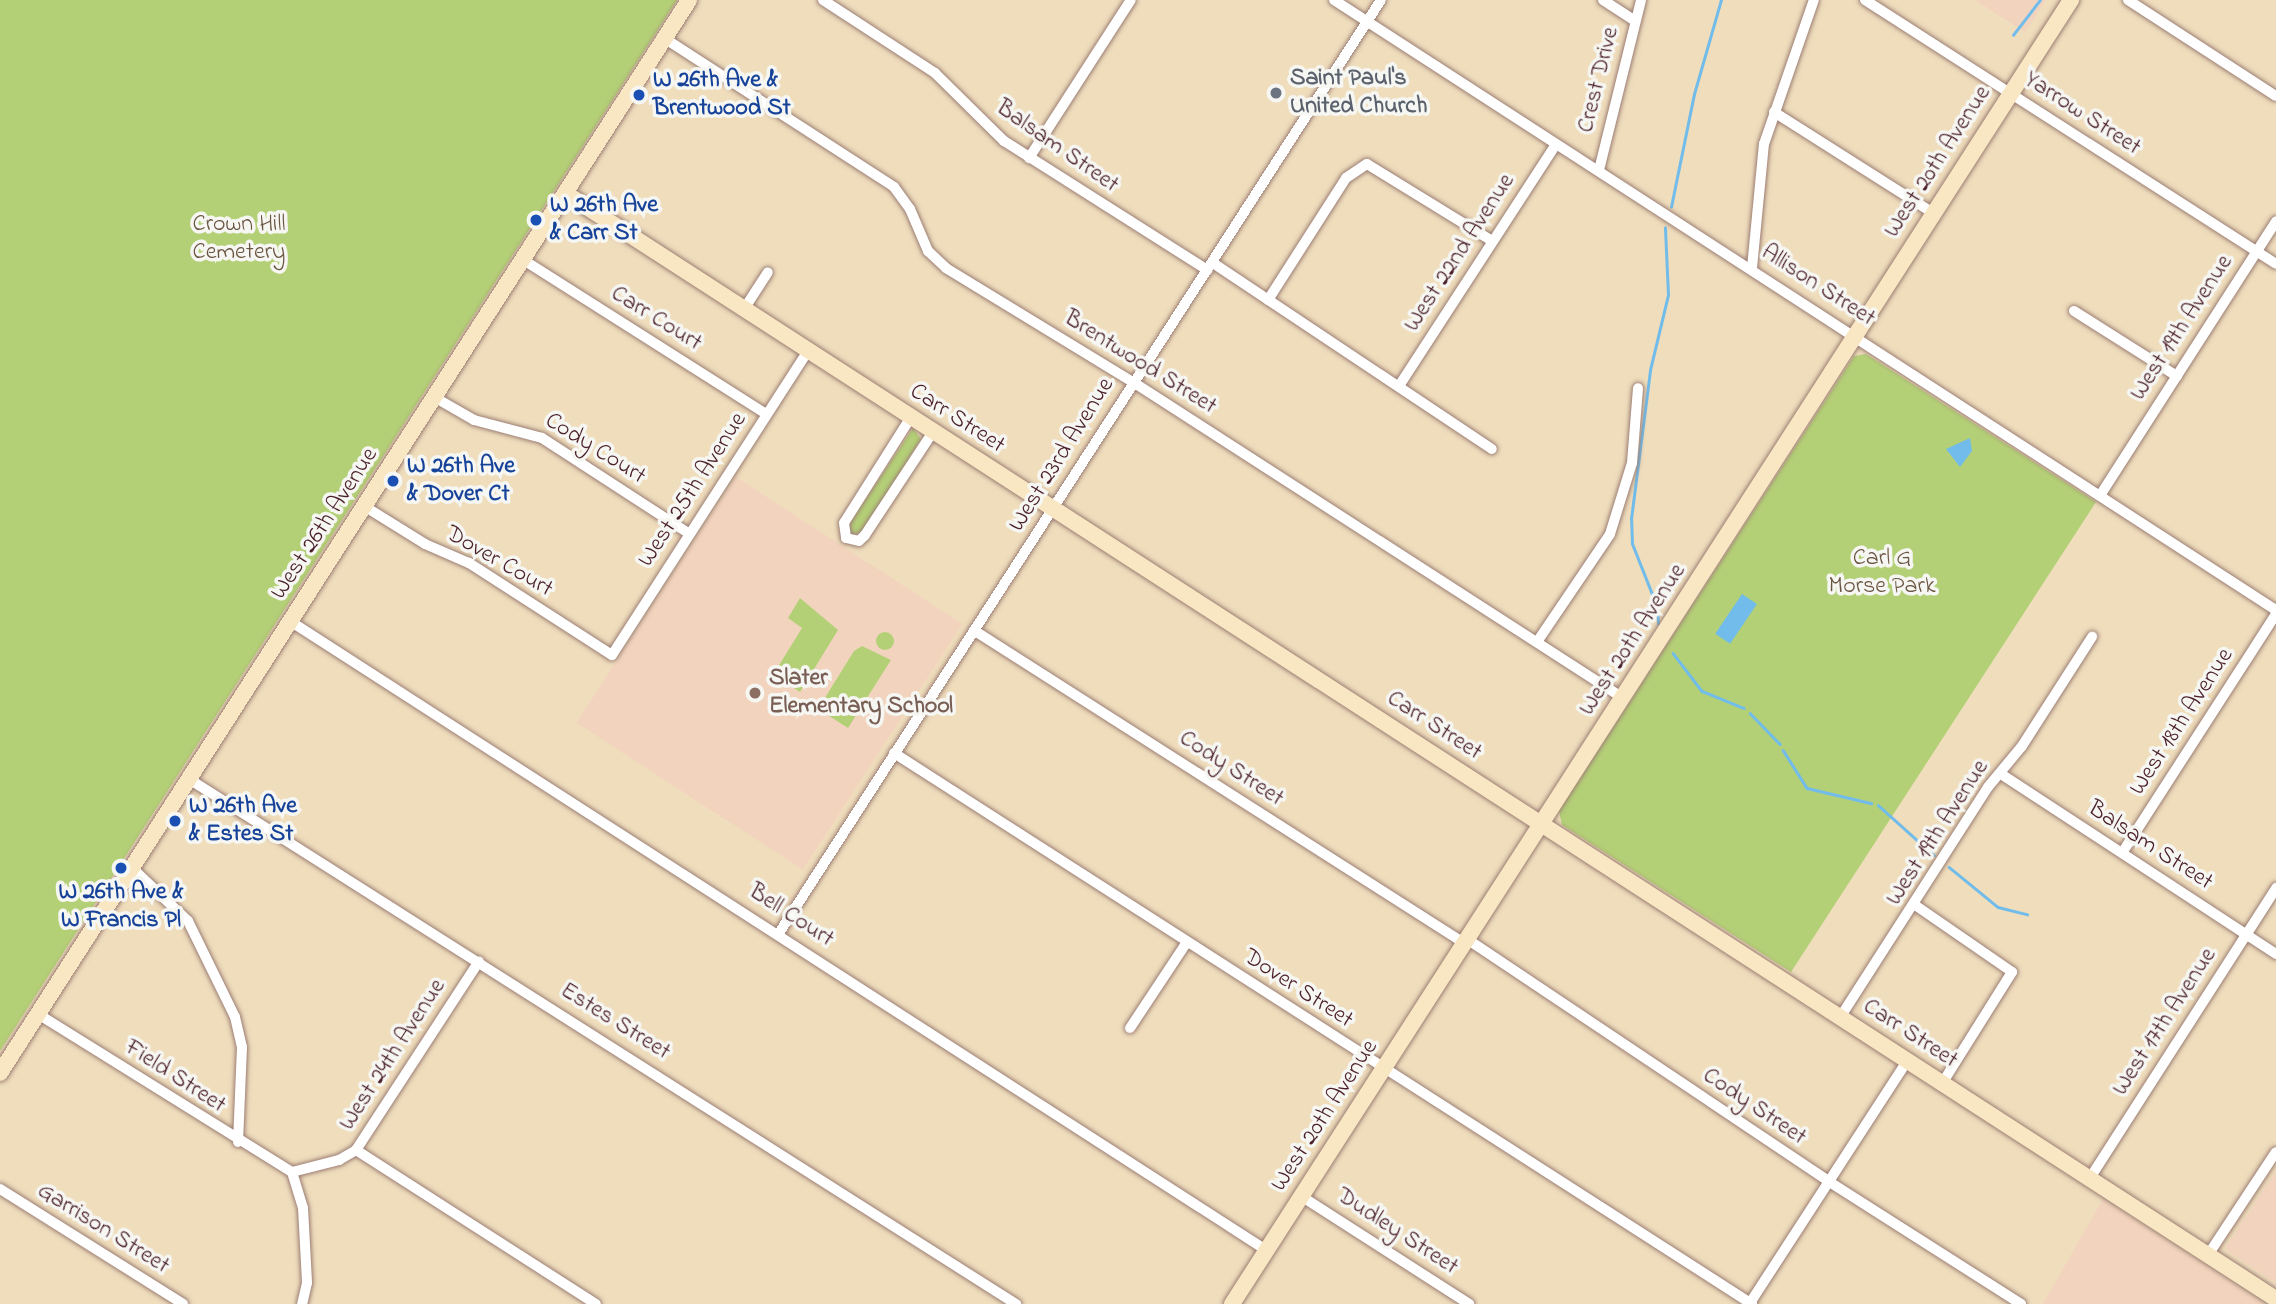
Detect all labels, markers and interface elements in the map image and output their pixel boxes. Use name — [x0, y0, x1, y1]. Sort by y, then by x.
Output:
street label: Crest Drive — [1572, 24, 1626, 136]
place label: Saint Paul's United Church — [1290, 65, 1427, 121]
street label: Yarrow Street — [2018, 66, 2146, 162]
place label: W 26th Ave & Brentwood St — [653, 67, 791, 123]
street label: West 20th Avenue — [1878, 81, 1998, 243]
marker: Saint Paul's United Church — [1268, 85, 1284, 101]
marker: W 26th Ave & Brentwood St — [631, 87, 647, 103]
street label: Balsam Street — [990, 94, 1124, 200]
street label: West 22nd Avenue — [1398, 169, 1522, 337]
place label: W 26th Ave & Carr St — [550, 192, 658, 248]
park label: Crown Hill Cemetery — [193, 211, 285, 267]
marker: W 26th Ave & Carr St — [528, 212, 544, 228]
street label: Allison Street — [1756, 238, 1880, 334]
street label: West 19th Avenue — [2124, 250, 2240, 406]
street label: Carr Court — [605, 280, 707, 358]
street label: Brentwood Street — [1058, 305, 1222, 421]
street label: West 23rd Avenue — [1003, 373, 1121, 537]
street label: Carr Street — [904, 378, 1010, 460]
street label: Cody Court — [539, 407, 651, 491]
street label: West 25th Avenue — [632, 407, 754, 573]
street label: West 26th Avenue — [265, 443, 385, 605]
place label: W 26th Ave & Dover Ct — [407, 453, 515, 509]
marker: W 26th Ave & Dover Ct — [385, 473, 401, 489]
street label: Dover Court — [440, 520, 558, 604]
park label: Carl G Morse Park — [1829, 545, 1935, 601]
street label: West 20th Avenue — [1573, 559, 1693, 721]
street label: West 18th Avenue — [2124, 643, 2240, 801]
place label: Slater Elementary School — [769, 665, 953, 721]
marker: Slater Elementary School — [747, 685, 763, 701]
street label: Carr Street — [1381, 685, 1487, 767]
street label: Cody Street — [1173, 725, 1289, 813]
street label: West 19th Avenue — [1880, 755, 1996, 911]
place label: W 26th Ave & Estes St — [189, 793, 297, 849]
street label: Balsam Street — [2082, 795, 2218, 897]
marker: W 26th Ave & Estes St — [167, 813, 183, 829]
marker: W 26th Ave & W Francis Pl — [113, 860, 129, 876]
street label: Bell Court — [743, 878, 839, 954]
place label: W 26th Ave & W Francis Pl — [58, 879, 184, 935]
street label: Dover Street — [1238, 943, 1358, 1035]
street label: West 17th Avenue — [2107, 943, 2223, 1101]
street label: West 24th Avenue — [333, 974, 453, 1136]
street label: Estes Street — [555, 977, 675, 1067]
street label: Carr Street — [1857, 993, 1963, 1075]
street label: Field Street — [119, 1034, 231, 1120]
street label: West 20th Avenue — [1265, 1035, 1385, 1197]
street label: Cody Street — [1697, 1062, 1811, 1152]
street label: Garrison Street — [32, 1177, 174, 1281]
street label: Dudley Street — [1331, 1182, 1463, 1282]

